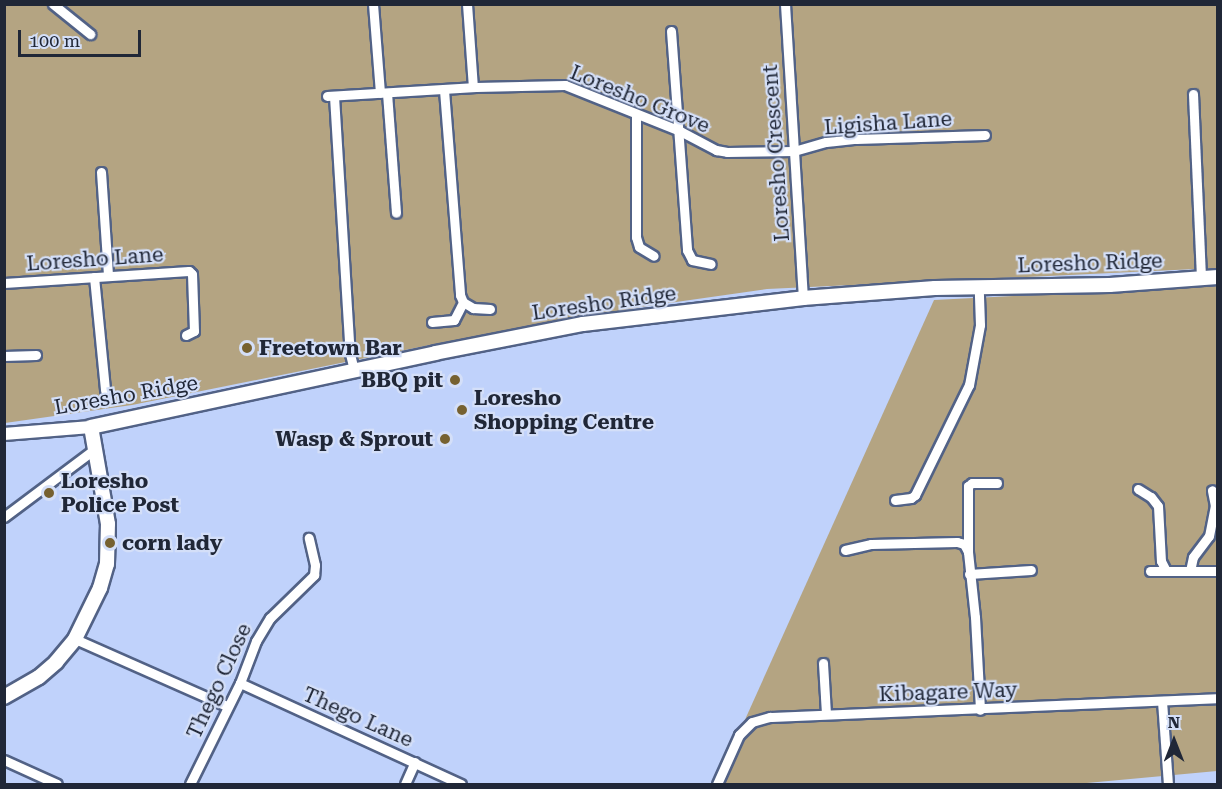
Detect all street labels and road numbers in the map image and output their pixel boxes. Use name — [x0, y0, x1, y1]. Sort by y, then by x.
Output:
street label: Loresho Grove — [567, 60, 713, 138]
street label: Loresho Crescent — [757, 64, 795, 242]
street label: Ligisha Lane — [823, 106, 953, 140]
street label: Loresho Lane — [26, 242, 164, 276]
street label: Loresho Ridge — [1017, 248, 1163, 278]
street label: Loresho Ridge — [530, 280, 678, 326]
street label: Loresho Ridge — [52, 370, 200, 420]
street label: Thego Close — [181, 619, 257, 743]
street label: Kibagare Way — [878, 677, 1018, 707]
street label: Thego Lane — [299, 681, 417, 753]

